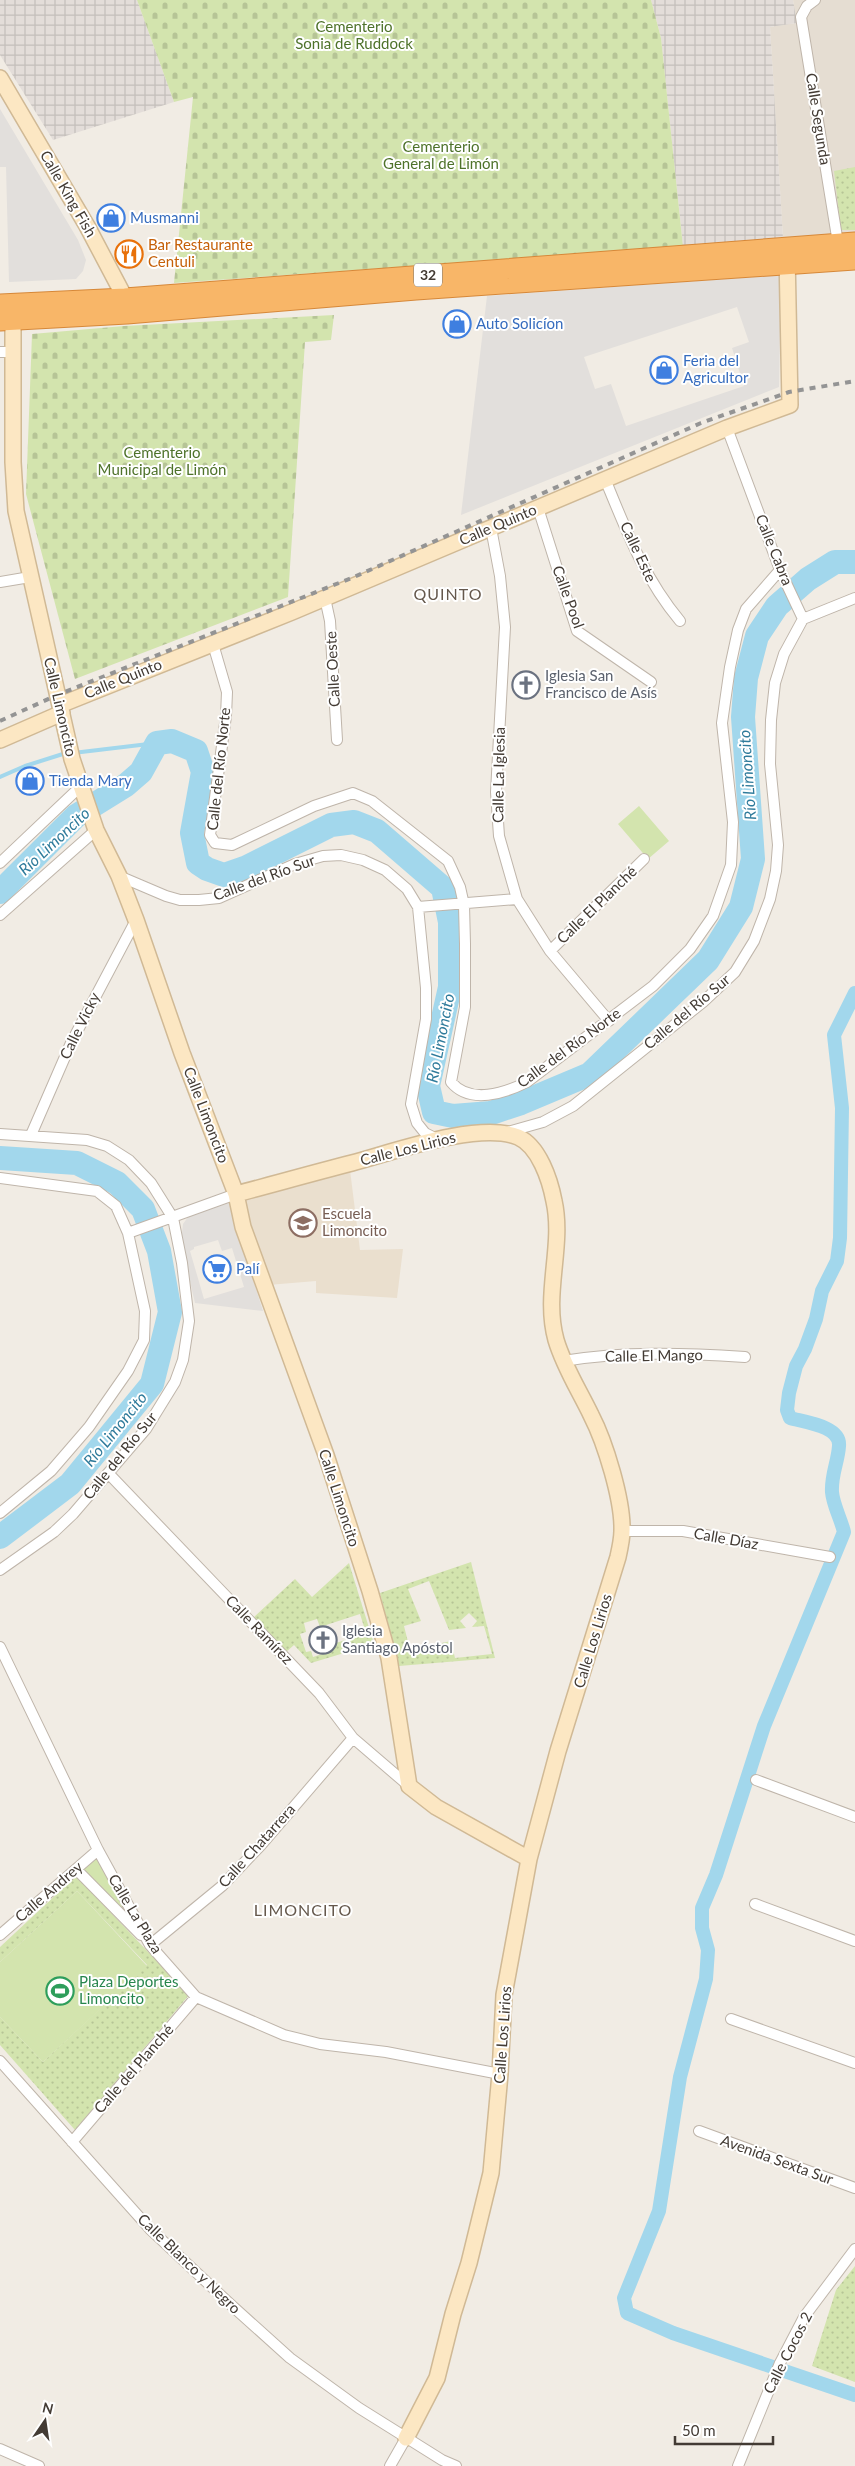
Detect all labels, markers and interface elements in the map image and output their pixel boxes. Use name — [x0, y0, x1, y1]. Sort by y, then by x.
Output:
park label: Cementerio Sonia de Ruddock — [295, 17, 413, 52]
street label: Calle Segunda — [803, 72, 835, 166]
park label: Cementerio General de Limón — [383, 137, 499, 172]
street label: Calle King Fish — [37, 147, 101, 240]
shop icon: Musmanni — [96, 203, 126, 233]
place label: Musmanni — [130, 208, 199, 226]
place label: Bar Restaurante Centuli — [148, 235, 253, 270]
restaurant icon: Bar Restaurante Centuli — [114, 239, 144, 269]
road number: 32 — [414, 264, 442, 286]
shop icon: Auto Solicíon — [442, 309, 472, 339]
place label: Auto Solicíon — [476, 314, 563, 332]
place label: Feria del Agricultor — [683, 351, 749, 386]
shop icon: Feria del Agricultor — [649, 355, 679, 385]
park label: Cementerio Municipal de Limón — [98, 443, 226, 478]
street label: Calle Quinto — [456, 500, 539, 548]
street label: Calle Cabra — [753, 511, 797, 588]
street label: Calle Este — [617, 518, 661, 585]
street label: Calle Pool — [549, 563, 589, 631]
district label: QUINTO — [413, 584, 483, 603]
street label: Calle Oeste — [321, 631, 343, 707]
street label: Calle Quinto — [81, 654, 164, 702]
street label: Calle Limoncito — [41, 655, 81, 758]
place label: Iglesia San Francisco de Asís — [545, 666, 657, 701]
church icon: Iglesia San Francisco de Asís — [511, 670, 541, 700]
street label: Calle del Río Norte — [203, 706, 233, 831]
street label: Calle La Iglesia — [488, 727, 508, 823]
water label: Río Limoncito — [734, 729, 759, 821]
shop icon: Tienda Mary — [15, 766, 45, 796]
place label: Tienda Mary — [49, 771, 132, 789]
water label: Río Limoncito — [14, 803, 93, 878]
street label: Calle del Río Sur — [210, 850, 318, 904]
street label: Calle El Planché — [553, 862, 640, 947]
street label: Calle del Río Sur — [640, 970, 734, 1053]
street label: Calle Vicky — [55, 989, 103, 1062]
water label: Río Limoncito — [422, 992, 457, 1084]
street label: Calle del Río Norte — [513, 1004, 624, 1091]
street label: Calle Limoncito — [180, 1064, 234, 1165]
street label: Calle Los Lirios — [358, 1127, 457, 1169]
place label: Escuela Limoncito — [322, 1204, 387, 1239]
school or university icon: Escuela Limoncito — [288, 1208, 318, 1238]
supermarket icon: Palí — [202, 1254, 232, 1284]
place label: Palí — [236, 1259, 261, 1277]
street label: Calle El Mango — [605, 1345, 703, 1365]
water label: Río Limoncito — [79, 1388, 150, 1470]
street label: Calle del Río Sur — [79, 1408, 160, 1503]
street label: Calle Limoncito — [316, 1447, 364, 1549]
street label: Calle Díaz — [692, 1523, 760, 1553]
street label: Calle Ramírez — [222, 1591, 297, 1668]
street label: Calle Los Lirios — [569, 1591, 615, 1690]
place label: Iglesia Santiago Apóstol — [342, 1621, 453, 1656]
church icon: Iglesia Santiago Apóstol — [308, 1625, 338, 1655]
street label: Calle Chatarrera — [214, 1800, 298, 1891]
street label: Calle Andrey — [11, 1857, 86, 1925]
street label: Calle La Plaza — [105, 1870, 167, 1956]
district label: LIMONCITO — [254, 1900, 352, 1919]
place label: Plaza Deportes Limoncito — [79, 1972, 178, 2007]
sports icon: Plaza Deportes Limoncito — [45, 1976, 75, 2006]
street label: Calle Los Lirios — [490, 1986, 514, 2084]
street label: Calle del Planché — [90, 2020, 177, 2116]
street label: Avenida Sexta Sur — [719, 2130, 837, 2188]
street label: Calle Blanco y Negro — [135, 2210, 245, 2317]
street label: Calle Cocos 2 — [759, 2309, 815, 2396]
north arrow — [20, 2396, 70, 2446]
text: N — [41, 2398, 55, 2417]
scale bar — [675, 2414, 772, 2446]
text: 50 m — [682, 2421, 716, 2439]

